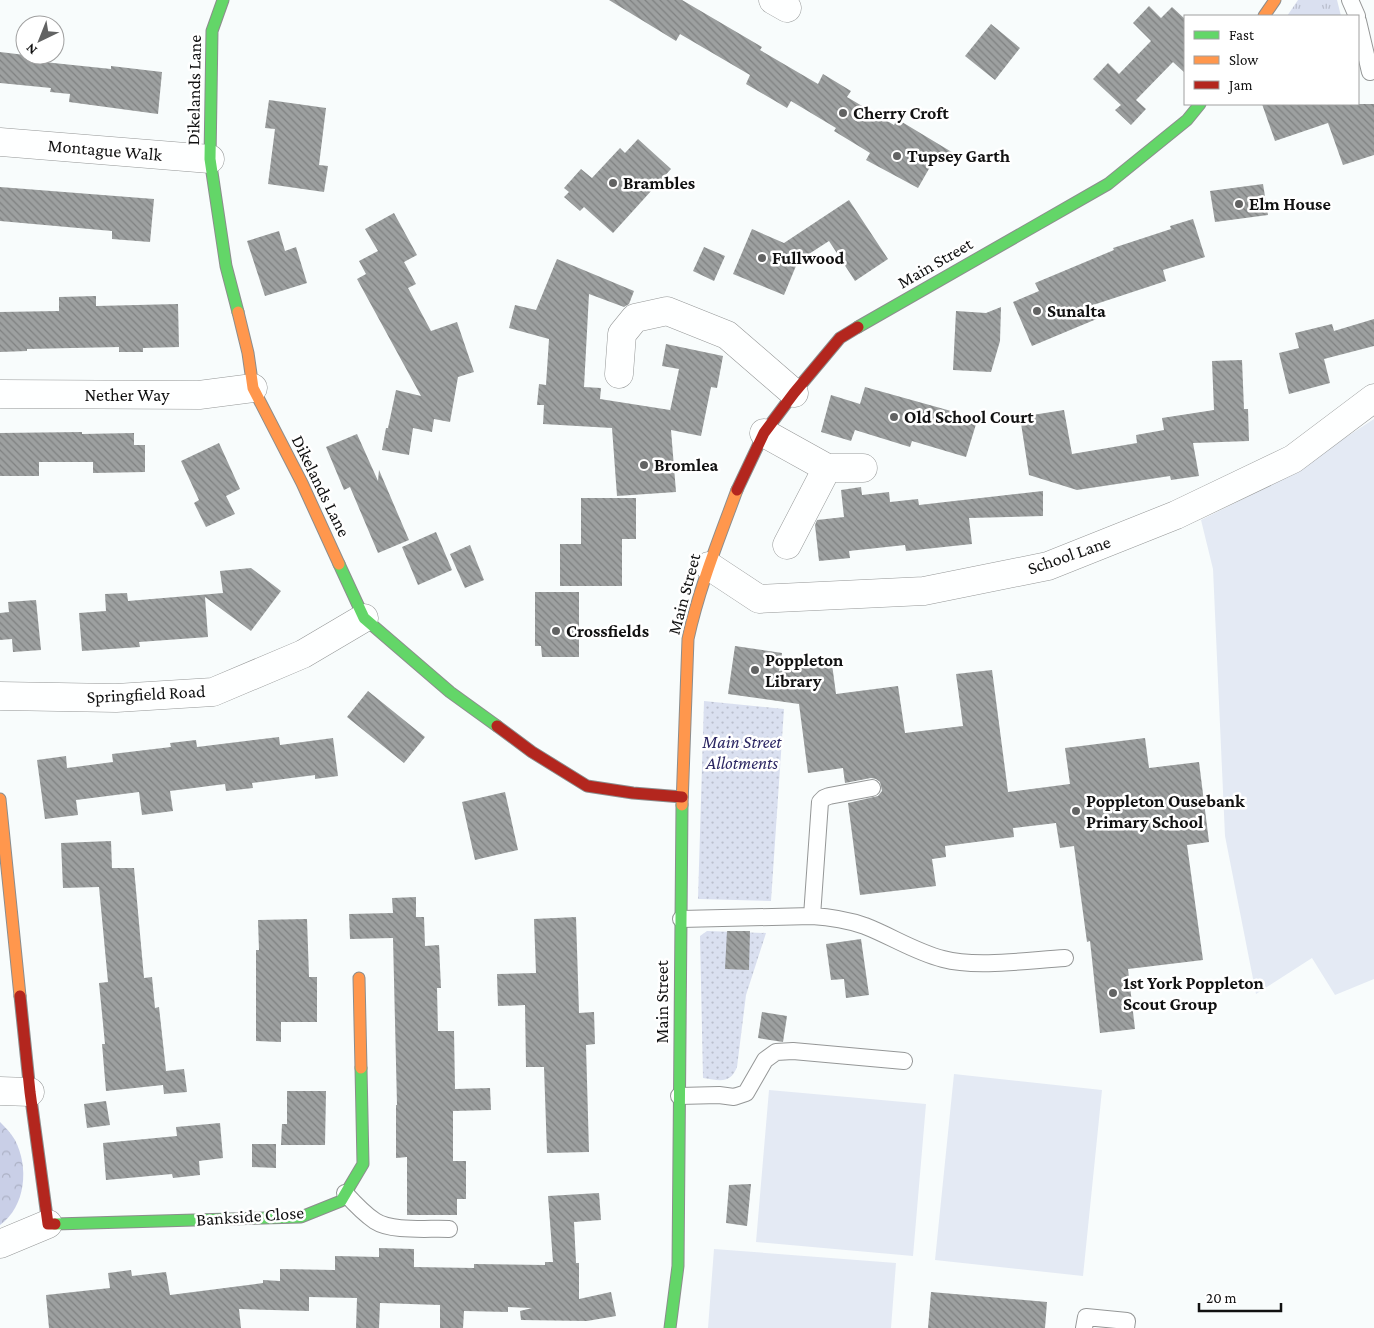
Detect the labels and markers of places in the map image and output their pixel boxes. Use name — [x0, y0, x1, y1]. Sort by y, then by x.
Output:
place label: Cherry Croft — [853, 103, 949, 123]
marker: Cherry Croft — [837, 107, 849, 119]
place label: Tupsey Garth — [907, 146, 1011, 166]
marker: Tupsey Garth — [891, 150, 903, 162]
place label: Brambles — [623, 173, 695, 193]
marker: Brambles — [607, 177, 619, 189]
place label: Elm House — [1249, 194, 1331, 214]
marker: Elm House — [1233, 198, 1245, 210]
place label: Fullwood — [772, 248, 845, 268]
marker: Fullwood — [756, 252, 768, 264]
place label: Sunalta — [1047, 301, 1106, 321]
marker: Sunalta — [1031, 305, 1043, 317]
place label: Old School Court — [904, 407, 1034, 427]
marker: Old School Court — [888, 411, 900, 423]
place label: Bromlea — [654, 455, 719, 475]
marker: Bromlea — [638, 459, 650, 471]
place label: Crossfields — [566, 621, 649, 641]
marker: Crossfields — [550, 625, 562, 637]
place label: Poppleton Library — [765, 650, 844, 691]
marker: Poppleton Library — [749, 664, 761, 676]
place label: Poppleton Ousebank Primary School — [1086, 791, 1245, 832]
marker: Poppleton Ousebank Primary School — [1070, 805, 1082, 817]
place label: 1st York Poppleton Scout Group — [1123, 973, 1265, 1014]
marker: 1st York Poppleton Scout Group — [1107, 987, 1119, 999]

